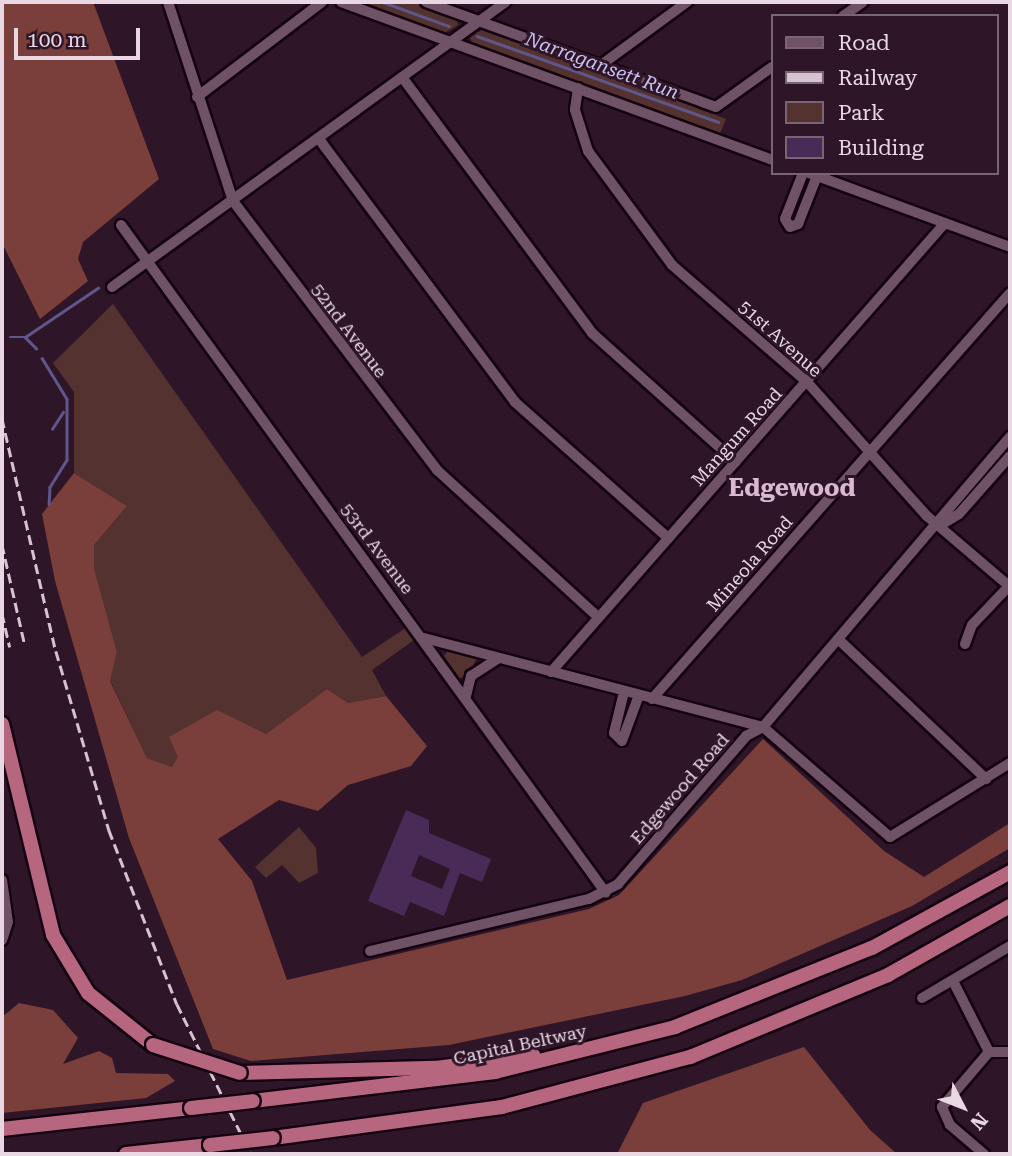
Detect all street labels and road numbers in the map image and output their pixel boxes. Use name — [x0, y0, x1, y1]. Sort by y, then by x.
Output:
street label: 52nd Avenue — [307, 280, 391, 382]
street label: 51st Avenue — [734, 296, 826, 382]
street label: Mangum Road — [687, 383, 787, 491]
street label: 53rd Avenue — [336, 499, 418, 599]
street label: Mineola Road — [703, 512, 797, 616]
street label: Edgewood Road — [626, 729, 734, 849]
street label: Capital Beltway — [451, 1020, 589, 1070]

